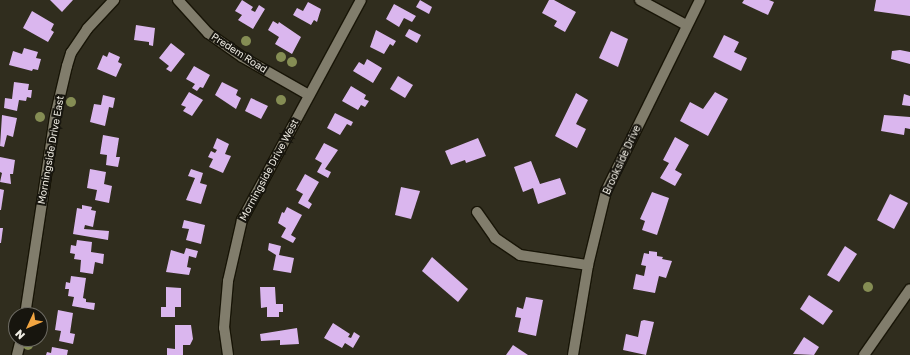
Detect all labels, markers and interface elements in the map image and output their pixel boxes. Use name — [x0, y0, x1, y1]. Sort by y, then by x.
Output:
street label: Predem Road — [209, 31, 269, 75]
street label: Morningside Drive East — [36, 95, 66, 205]
street label: Morningside Drive West — [237, 117, 301, 223]
street label: Brookside Drive — [601, 123, 643, 197]
north arrow — [8, 307, 48, 347]
text: N — [12, 327, 27, 343]

